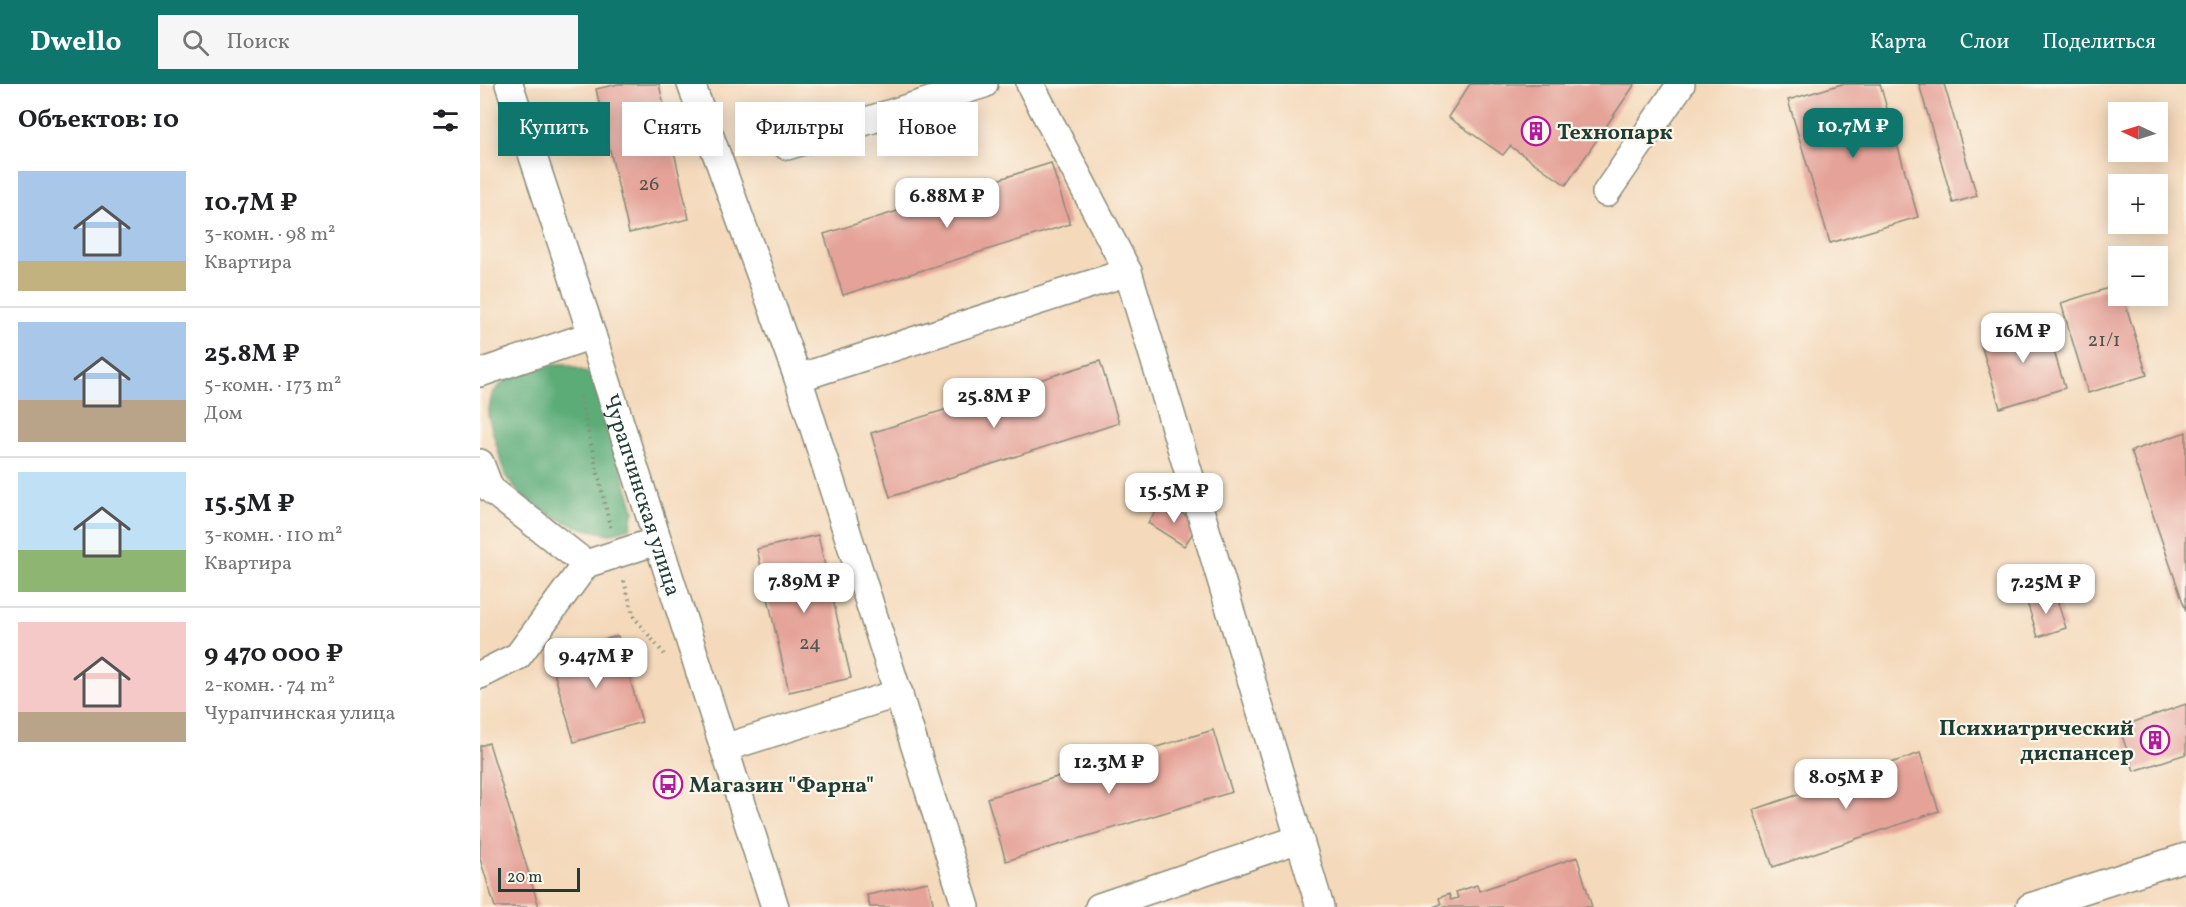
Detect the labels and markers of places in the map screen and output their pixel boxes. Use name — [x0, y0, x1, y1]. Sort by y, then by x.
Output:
pin: 10.7M ₽ — [1798, 108, 1908, 159]
building icon: Технопарк — [1520, 115, 1552, 147]
place label: Технопарк — [1557, 118, 1673, 149]
pin: 6.88M ₽ — [892, 178, 1002, 229]
pin: 16M ₽ — [1981, 313, 2065, 364]
pin: 25.8M ₽ — [939, 378, 1049, 429]
pin: 15.5M ₽ — [1119, 473, 1229, 524]
pin: 7.89M ₽ — [749, 563, 859, 614]
pin: 7.25M ₽ — [1991, 564, 2101, 615]
pin: 9.47M ₽ — [541, 638, 651, 689]
place label: Психиатрический диспансер — [1939, 714, 2134, 770]
building icon: Психиатрический диспансер — [2139, 724, 2171, 756]
pin: 12.3M ₽ — [1054, 744, 1164, 795]
pin: 8.05M ₽ — [1791, 759, 1901, 810]
bus stop icon: Магазин "Фарна" — [652, 768, 684, 800]
place label: Магазин "Фарна" — [689, 771, 874, 802]

